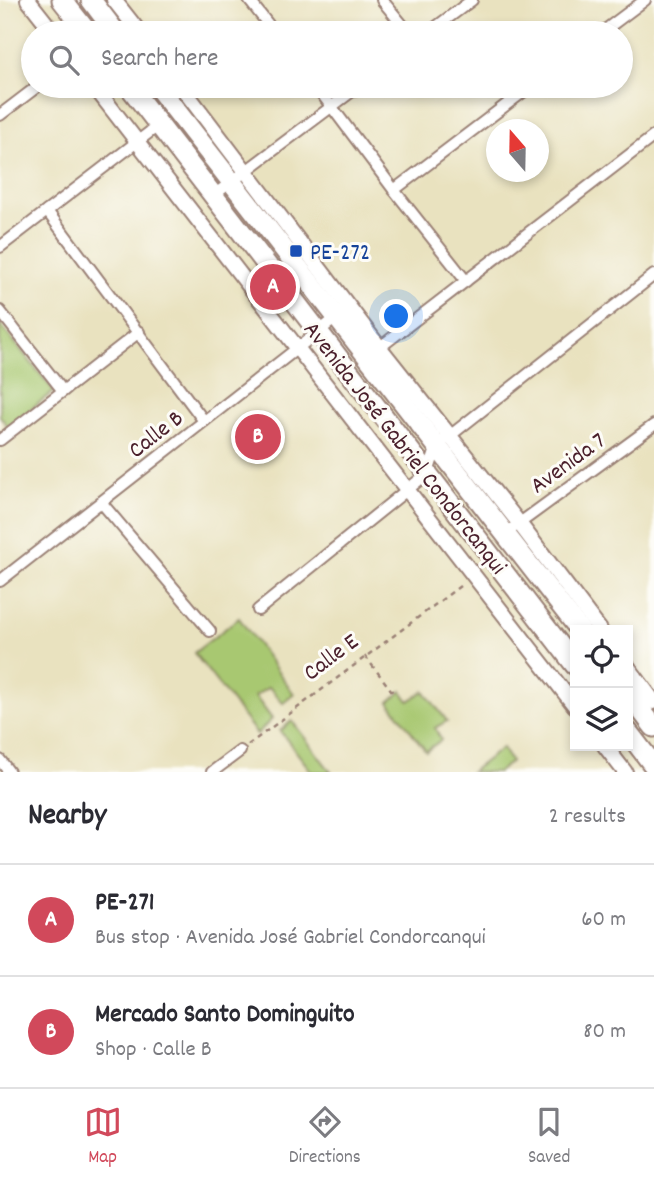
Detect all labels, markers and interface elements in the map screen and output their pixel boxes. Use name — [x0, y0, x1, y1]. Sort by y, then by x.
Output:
search box — [21, 21, 633, 98]
icon: search — [45, 41, 83, 79]
text: Search here — [101, 41, 219, 78]
north arrow — [486, 119, 549, 182]
place label: PE-272 — [310, 237, 370, 271]
marker: PE-272 — [288, 243, 304, 259]
pin: A — [250, 261, 296, 313]
your location — [379, 299, 413, 333]
street label: Avenida José Gabriel Condorcanqui — [294, 315, 513, 583]
street label: Calle B — [122, 403, 192, 468]
pin: B — [235, 411, 281, 463]
street label: Avenida 7 — [524, 425, 614, 504]
map controls — [570, 625, 633, 751]
button: locate — [570, 625, 633, 688]
street label: Calle E — [297, 626, 367, 690]
button: layers — [570, 688, 633, 751]
text: Nearby — [28, 796, 106, 839]
text: 2 results — [549, 801, 626, 834]
text: PE-271 — [95, 885, 155, 922]
text: A — [45, 904, 57, 937]
text: 60 m — [581, 904, 626, 937]
text: Bus stop · Avenida José Gabriel Condorcanqui — [95, 922, 486, 955]
text: Mercado Santo Dominguito — [95, 997, 355, 1034]
text: B — [46, 1016, 56, 1049]
text: 80 m — [583, 1016, 626, 1049]
text: Shop · Calle B — [95, 1034, 212, 1067]
tab: Map — [84, 1103, 122, 1172]
tab: Directions — [289, 1103, 361, 1172]
tab: Saved — [528, 1103, 570, 1172]

